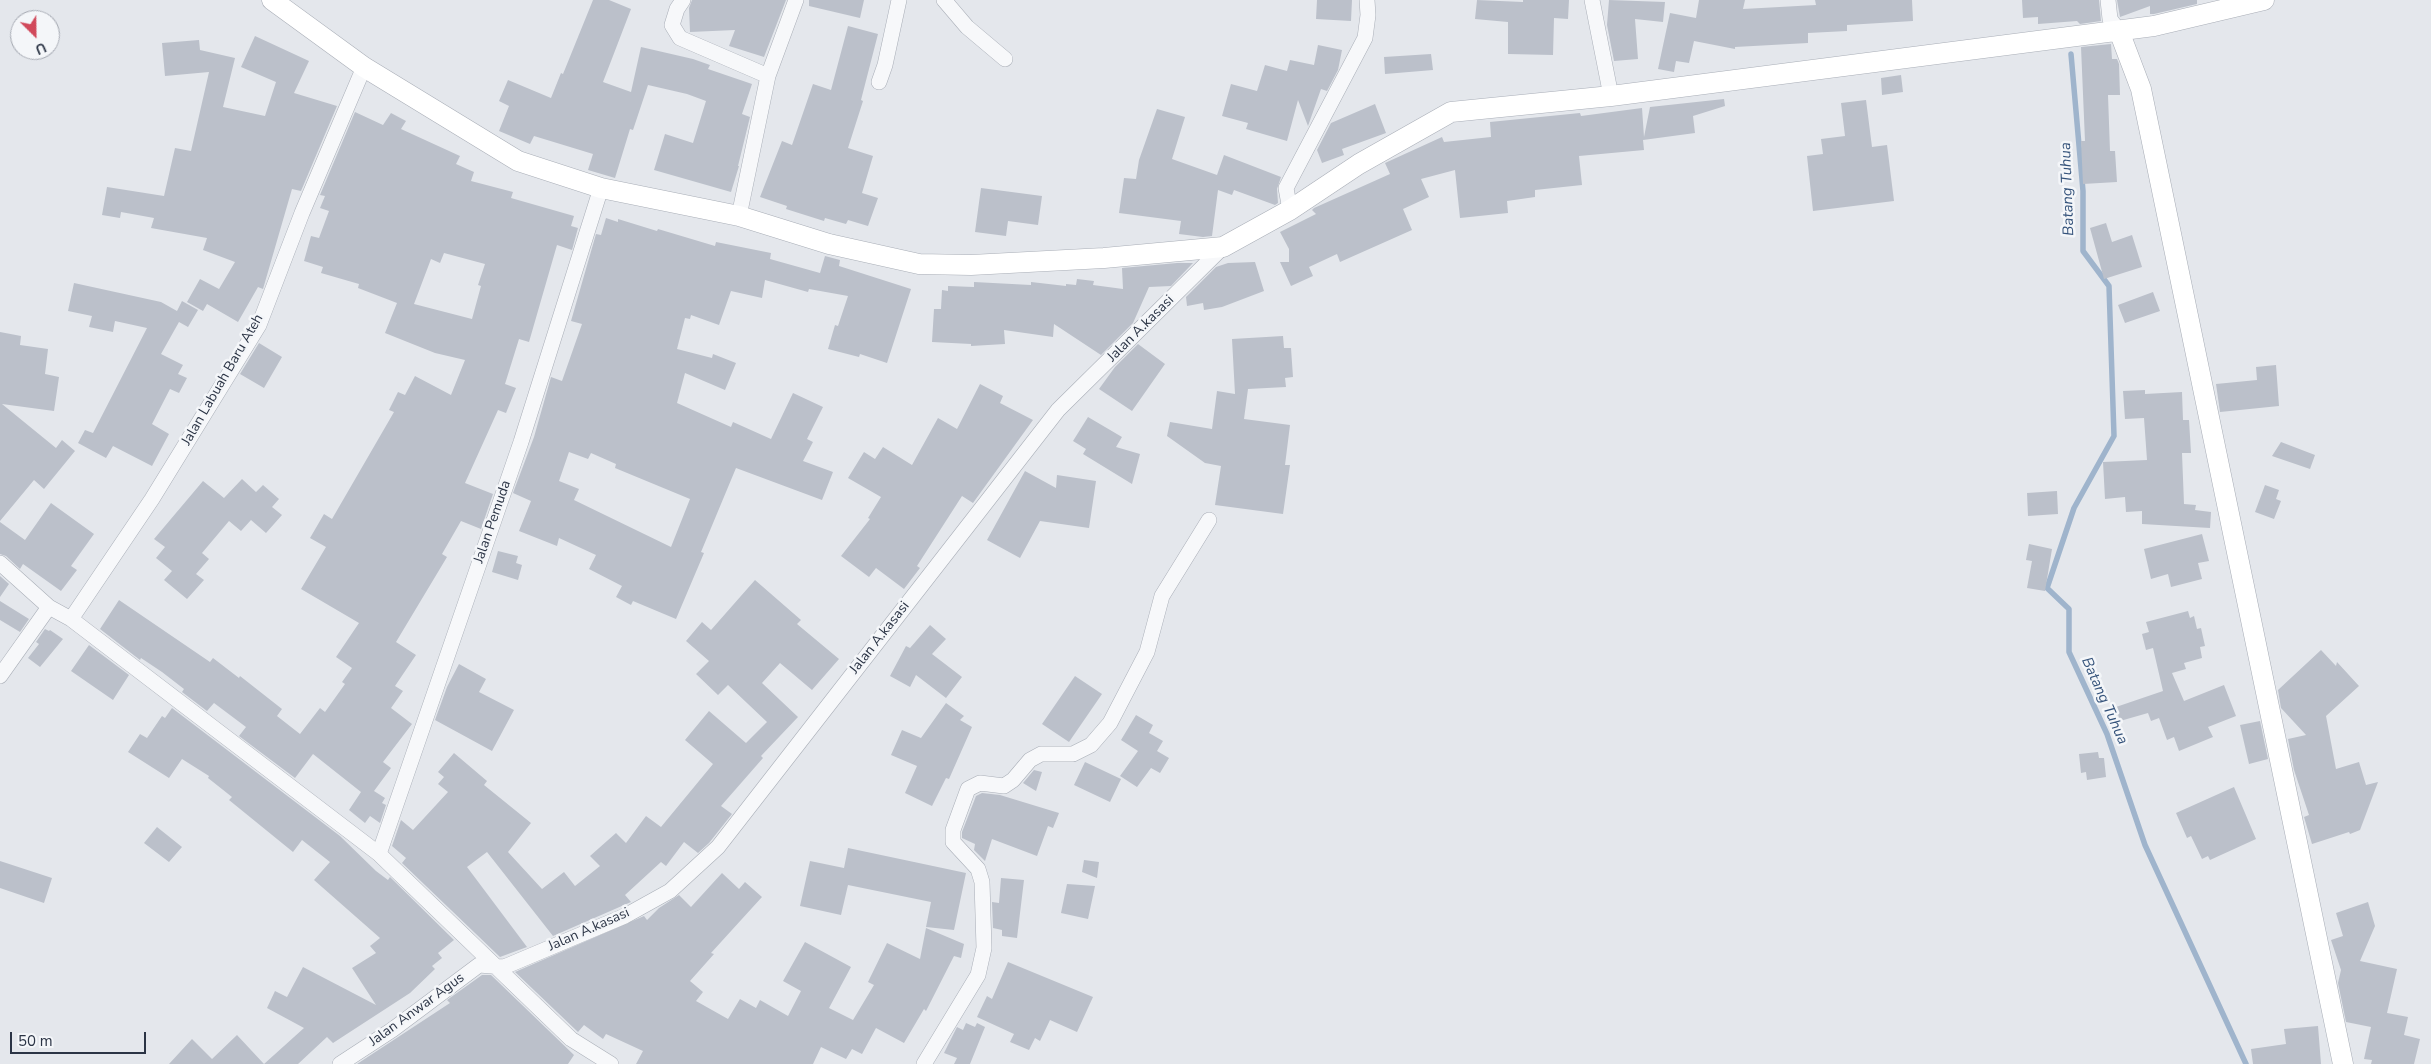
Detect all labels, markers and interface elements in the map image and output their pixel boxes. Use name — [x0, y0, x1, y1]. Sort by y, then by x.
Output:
north arrow — [10, 10, 60, 60]
text: U — [32, 38, 49, 59]
water label: Batang Tuhua — [2057, 142, 2079, 236]
street label: Jalan A.kasasi — [1104, 292, 1178, 366]
street label: Jalan Labuah Baru Ateh — [179, 311, 267, 449]
street label: Jalan Pemuda — [471, 478, 515, 566]
street label: Jalan A.kasasi — [847, 598, 913, 678]
water label: Batang Tuhua — [2077, 655, 2131, 747]
street label: Jalan A.kasasi — [546, 905, 632, 955]
street label: Jalan Anwar Agus — [366, 970, 468, 1050]
scale bar — [12, 1022, 149, 1054]
text: 50 m — [18, 1031, 53, 1051]

